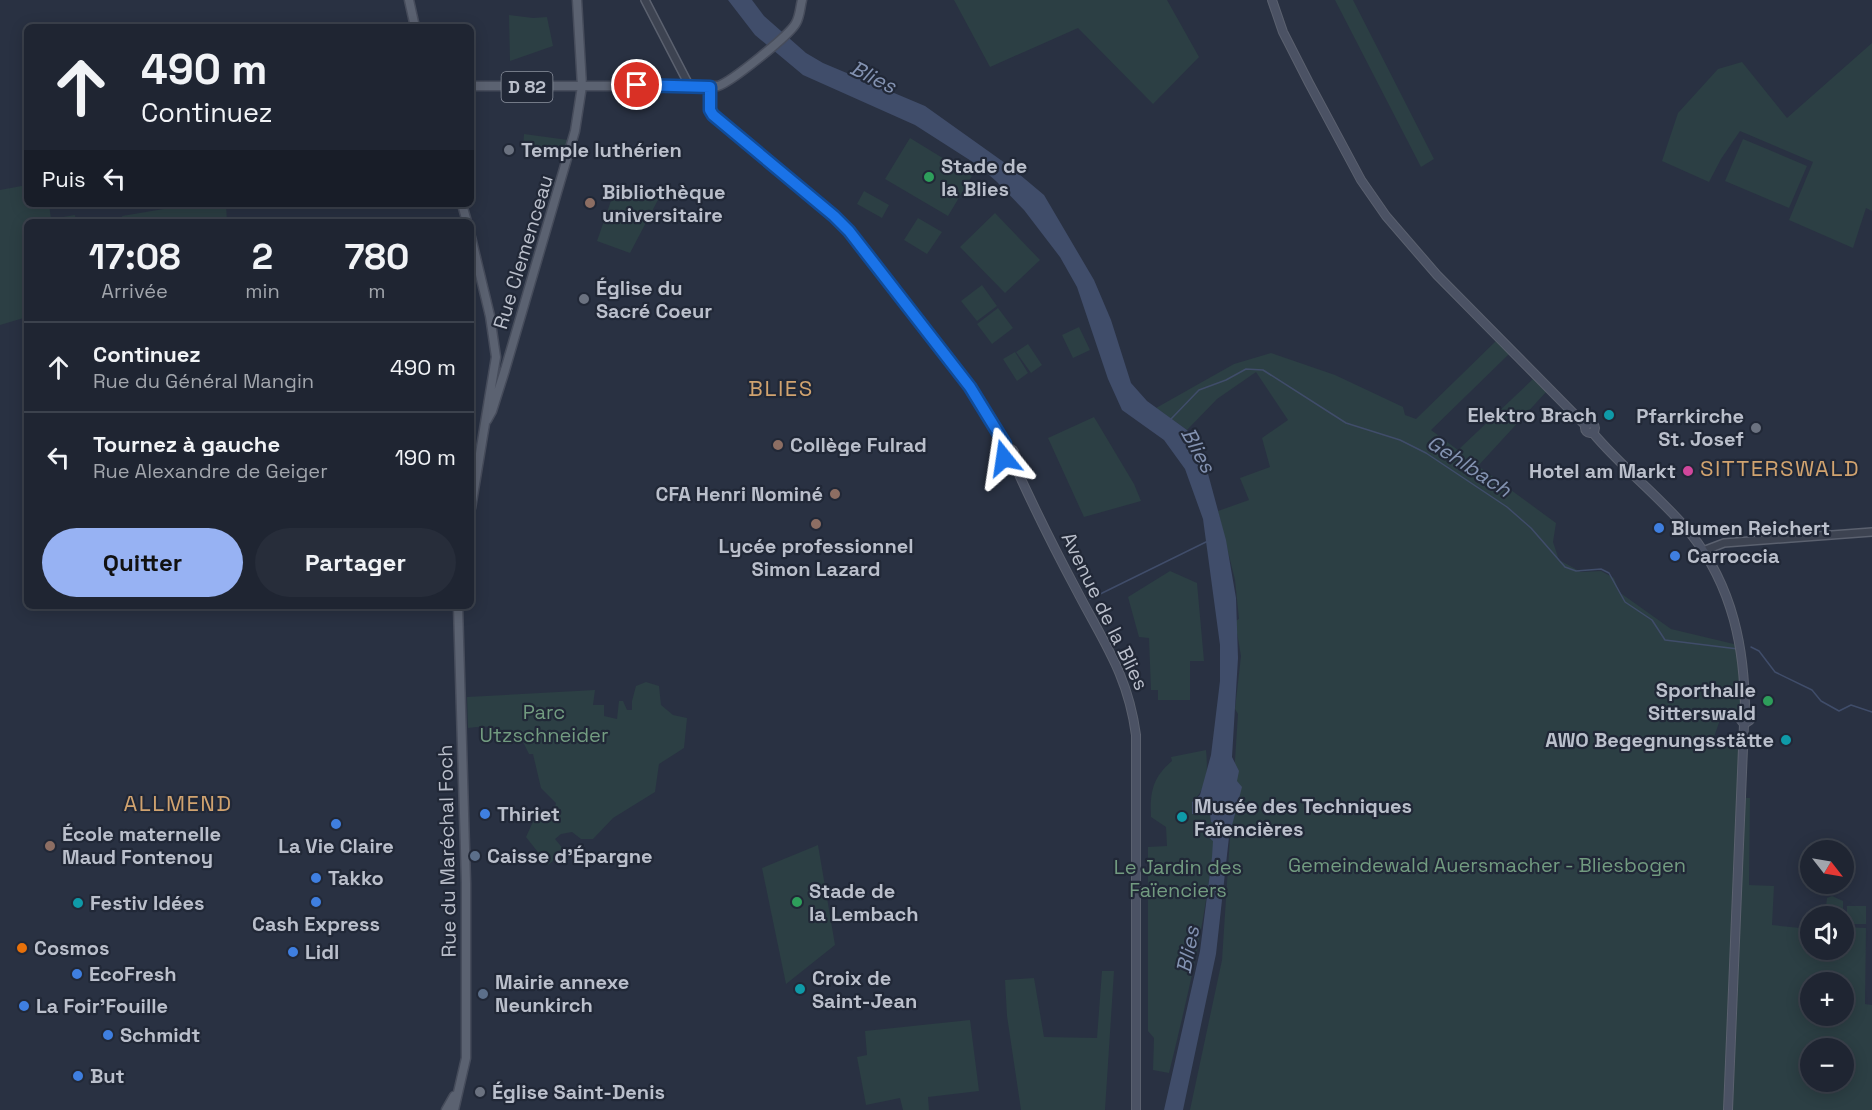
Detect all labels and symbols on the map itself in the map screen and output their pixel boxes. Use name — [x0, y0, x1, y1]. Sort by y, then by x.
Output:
water label: Blies — [846, 54, 901, 100]
pin — [611, 59, 662, 110]
road number: D 82 — [502, 72, 552, 102]
place label: Temple luthérien — [521, 137, 682, 163]
marker: Temple luthérien — [502, 143, 516, 157]
place label: Stade de la Blies — [941, 153, 1027, 202]
marker: Stade de la Blies — [922, 170, 936, 184]
street label: Rue Clemenceau — [487, 172, 559, 332]
place label: Bibliothèque universitaire — [602, 179, 726, 228]
marker: Bibliothèque universitaire — [583, 196, 597, 210]
place label: Église du Sacré Coeur — [596, 275, 712, 324]
marker: Église du Sacré Coeur — [577, 292, 591, 306]
district label: BLIES — [748, 374, 814, 402]
place label: Elektro Brach — [1467, 402, 1597, 428]
place label: Pfarrkirche St. Josef — [1636, 403, 1744, 452]
marker: Elektro Brach — [1602, 408, 1616, 422]
marker: Pfarrkirche St. Josef — [1749, 421, 1763, 435]
water label: Blies — [1175, 422, 1222, 478]
position arrow — [972, 426, 1036, 490]
water label: Gehlbach — [1422, 428, 1517, 503]
place label: Collège Fulrad — [790, 432, 927, 458]
marker: Collège Fulrad — [771, 438, 785, 452]
district label: SITTERSWALD — [1700, 454, 1860, 482]
place label: Hotel am Markt — [1529, 458, 1676, 484]
marker: Hotel am Markt — [1681, 464, 1695, 478]
place label: CFA Henri Nominé — [656, 481, 823, 507]
marker: CFA Henri Nominé — [828, 487, 842, 501]
place label: Blumen Reichert — [1671, 515, 1830, 541]
marker: Lycée professionnel Simon Lazard — [809, 517, 823, 531]
marker: Blumen Reichert — [1652, 521, 1666, 535]
street label: Avenue de la Blies — [1055, 528, 1155, 694]
place label: Lycée professionnel Simon Lazard — [718, 533, 914, 582]
place label: Carroccia — [1687, 543, 1780, 569]
marker: Carroccia — [1668, 549, 1682, 563]
place label: Sporthalle Sitterswald — [1648, 677, 1756, 726]
marker: Sporthalle Sitterswald — [1761, 694, 1775, 708]
park label: Parc Utzschneider — [480, 699, 608, 748]
place label: AWO Begegnungsstätte — [1545, 727, 1774, 753]
marker: AWO Begegnungsstätte — [1779, 733, 1793, 747]
street label: Rue du Maréchal Foch — [432, 744, 462, 958]
district label: ALLMEND — [124, 789, 233, 817]
place label: Musée des Techniques Faïencières — [1194, 793, 1412, 842]
place label: Thiriet — [497, 801, 560, 827]
marker: Thiriet — [478, 807, 492, 821]
marker: Musée des Techniques Faïencières — [1175, 810, 1189, 824]
marker: La Vie Claire — [329, 817, 343, 831]
place label: École maternelle Maud Fontenoy — [62, 821, 221, 870]
place label: La Vie Claire — [278, 833, 394, 859]
marker: École maternelle Maud Fontenoy — [43, 839, 57, 853]
north arrow — [1800, 840, 1854, 894]
place label: Caisse d'Épargne — [487, 843, 653, 869]
marker: Caisse d'Épargne — [468, 849, 482, 863]
park label: Gemeindewald Auersmacher - Bliesbogen — [1288, 852, 1686, 878]
park label: Le Jardin des Faïenciers — [1114, 854, 1242, 903]
place label: Takko — [328, 865, 384, 891]
marker: Takko — [309, 871, 323, 885]
place label: Stade de la Lembach — [809, 878, 919, 927]
place label: Festiv Idées — [90, 890, 205, 916]
marker: Cash Express — [309, 895, 323, 909]
marker: Stade de la Lembach — [790, 895, 804, 909]
marker: Festiv Idées — [71, 896, 85, 910]
place label: Cash Express — [252, 911, 380, 937]
water label: Blies — [1170, 923, 1205, 976]
place label: Cosmos — [34, 935, 109, 961]
place label: Lidl — [305, 939, 339, 965]
marker: Cosmos — [15, 941, 29, 955]
marker: Lidl — [286, 945, 300, 959]
place label: EcoFresh — [89, 961, 177, 987]
place label: Croix de Saint-Jean — [812, 965, 917, 1014]
marker: EcoFresh — [70, 967, 84, 981]
place label: Mairie annexe Neunkirch — [495, 969, 629, 1018]
marker: Croix de Saint-Jean — [793, 982, 807, 996]
marker: Mairie annexe Neunkirch — [476, 987, 490, 1001]
place label: La Foir'Fouille — [36, 993, 168, 1019]
marker: La Foir'Fouille — [17, 999, 31, 1013]
place label: Schmidt — [120, 1022, 200, 1048]
marker: Schmidt — [101, 1028, 115, 1042]
place label: But — [90, 1063, 125, 1089]
marker: But — [71, 1069, 85, 1083]
place label: Église Saint-Denis — [492, 1079, 665, 1105]
marker: Église Saint-Denis — [473, 1085, 487, 1099]

